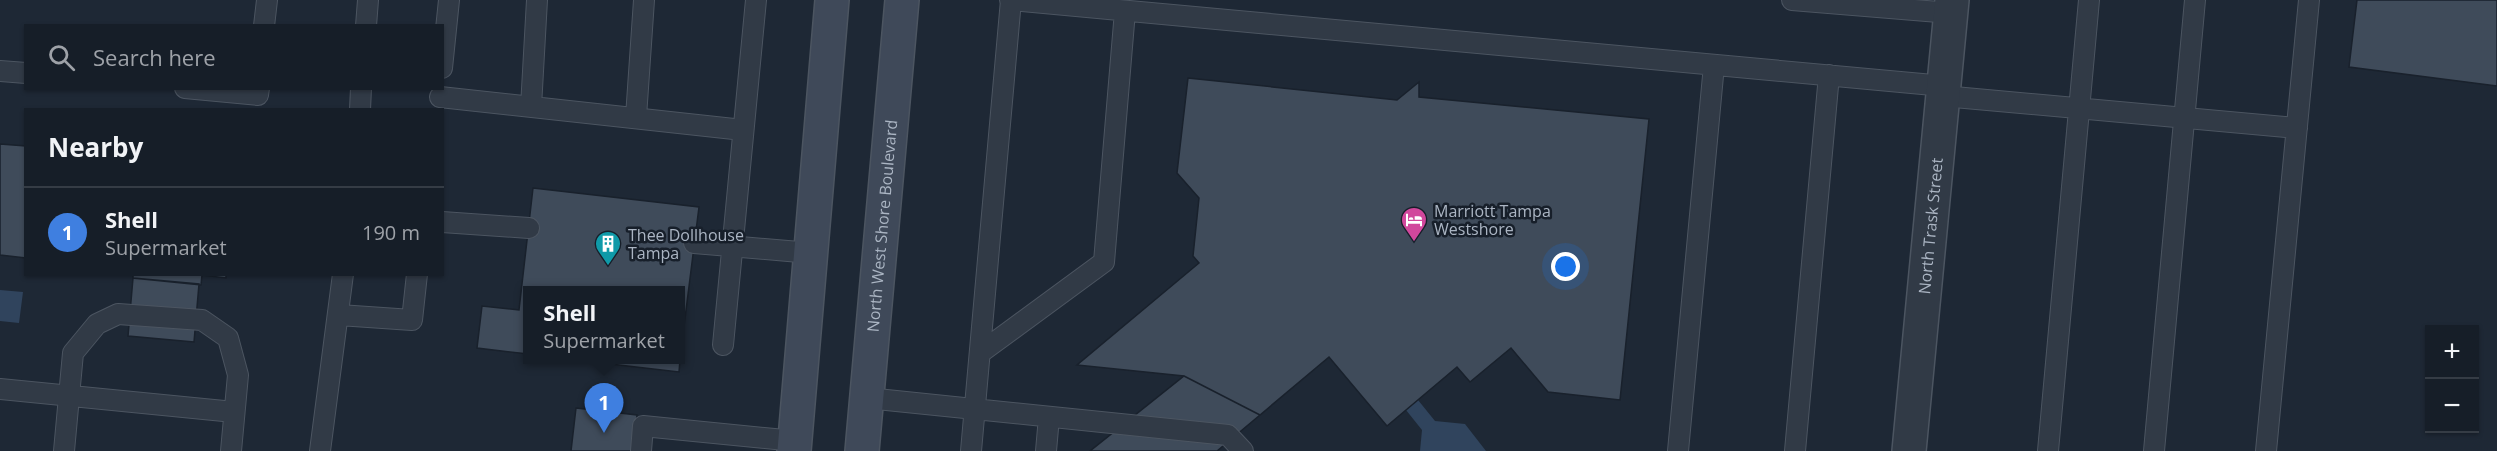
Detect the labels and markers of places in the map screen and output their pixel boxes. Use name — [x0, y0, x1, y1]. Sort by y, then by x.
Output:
place label: Marriott Tampa Westshore — [1434, 200, 1551, 240]
hotel icon: Marriott Tampa Westshore — [1399, 205, 1429, 243]
place label: Thee Dollhouse Tampa — [628, 224, 744, 264]
building icon: Thee Dollhouse Tampa — [593, 229, 623, 267]
pin: 1 — [584, 384, 624, 433]

